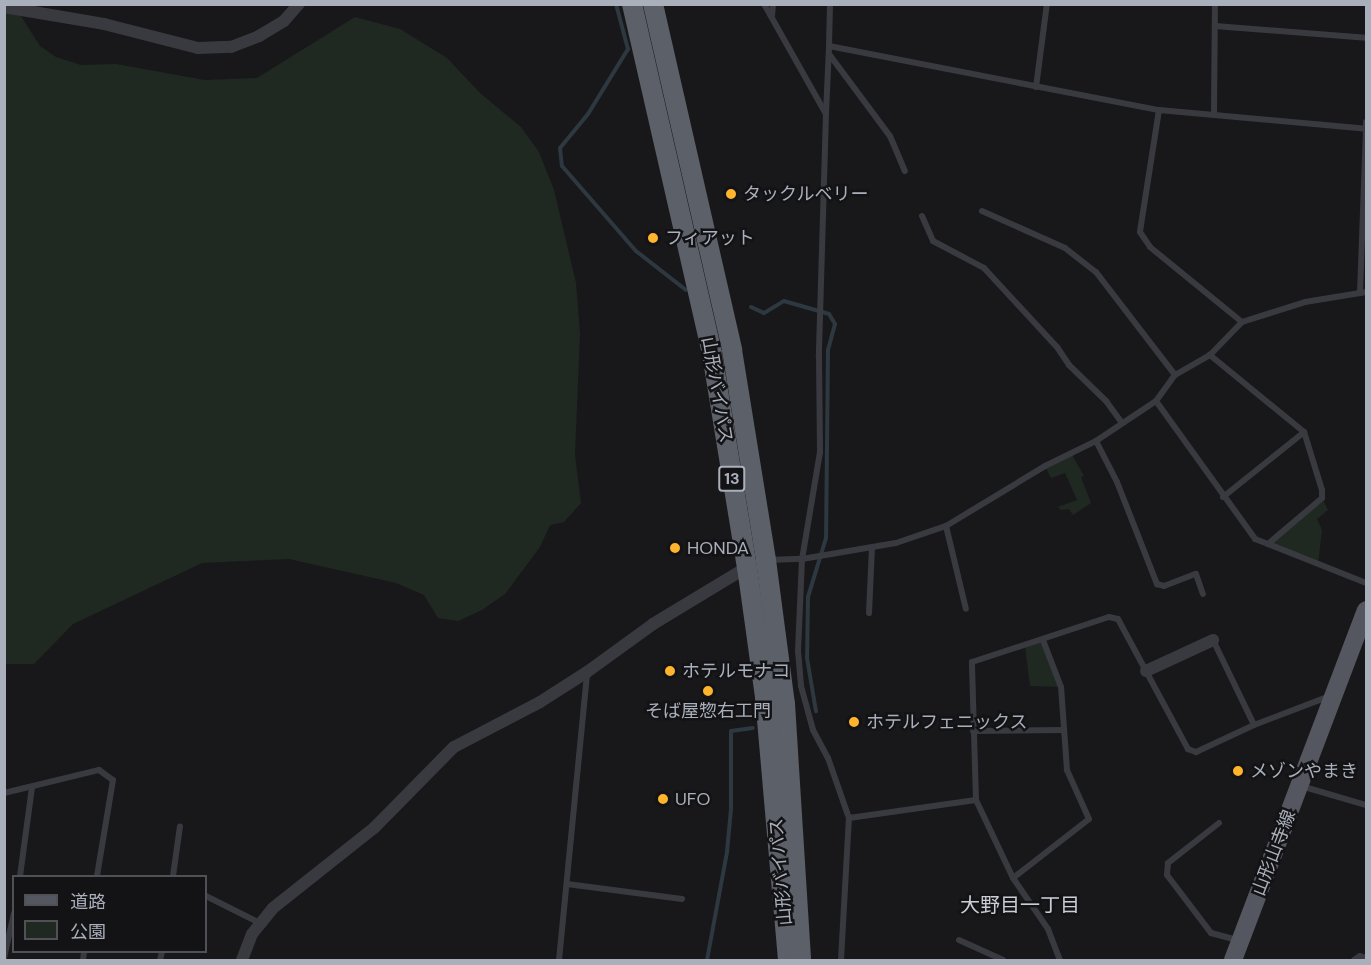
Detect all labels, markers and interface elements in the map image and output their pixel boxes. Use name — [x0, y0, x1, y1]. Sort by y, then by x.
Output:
place label: タックルベリー — [743, 183, 869, 205]
marker: タックルベリー — [724, 187, 738, 201]
place label: フィアット — [665, 227, 755, 249]
marker: フィアット — [646, 231, 660, 245]
street label: 山形バイパス — [697, 335, 737, 445]
road number: 13 — [717, 466, 747, 492]
place label: HONDA — [687, 537, 749, 559]
marker: HONDA — [668, 541, 682, 555]
place label: ホテルモナコ — [682, 660, 790, 682]
marker: ホテルモナコ — [663, 664, 677, 678]
marker: そば屋惣右工門 — [701, 684, 715, 698]
place label: そば屋惣右工門 — [645, 700, 771, 722]
place label: ホテルフェニックス — [866, 711, 1028, 733]
marker: ホテルフェニックス — [847, 715, 861, 729]
place label: メゾンやまき — [1250, 760, 1358, 782]
marker: メゾンやまき — [1231, 764, 1245, 778]
place label: UFO — [675, 788, 710, 810]
marker: UFO — [656, 792, 670, 806]
street label: 山形山寺線 — [1248, 807, 1300, 899]
street label: 山形バイパス — [766, 817, 796, 927]
legend — [12, 875, 207, 953]
text: 道路 — [70, 890, 106, 914]
district label: 大野目一丁目 — [960, 893, 1080, 917]
text: 公園 — [70, 920, 106, 944]

